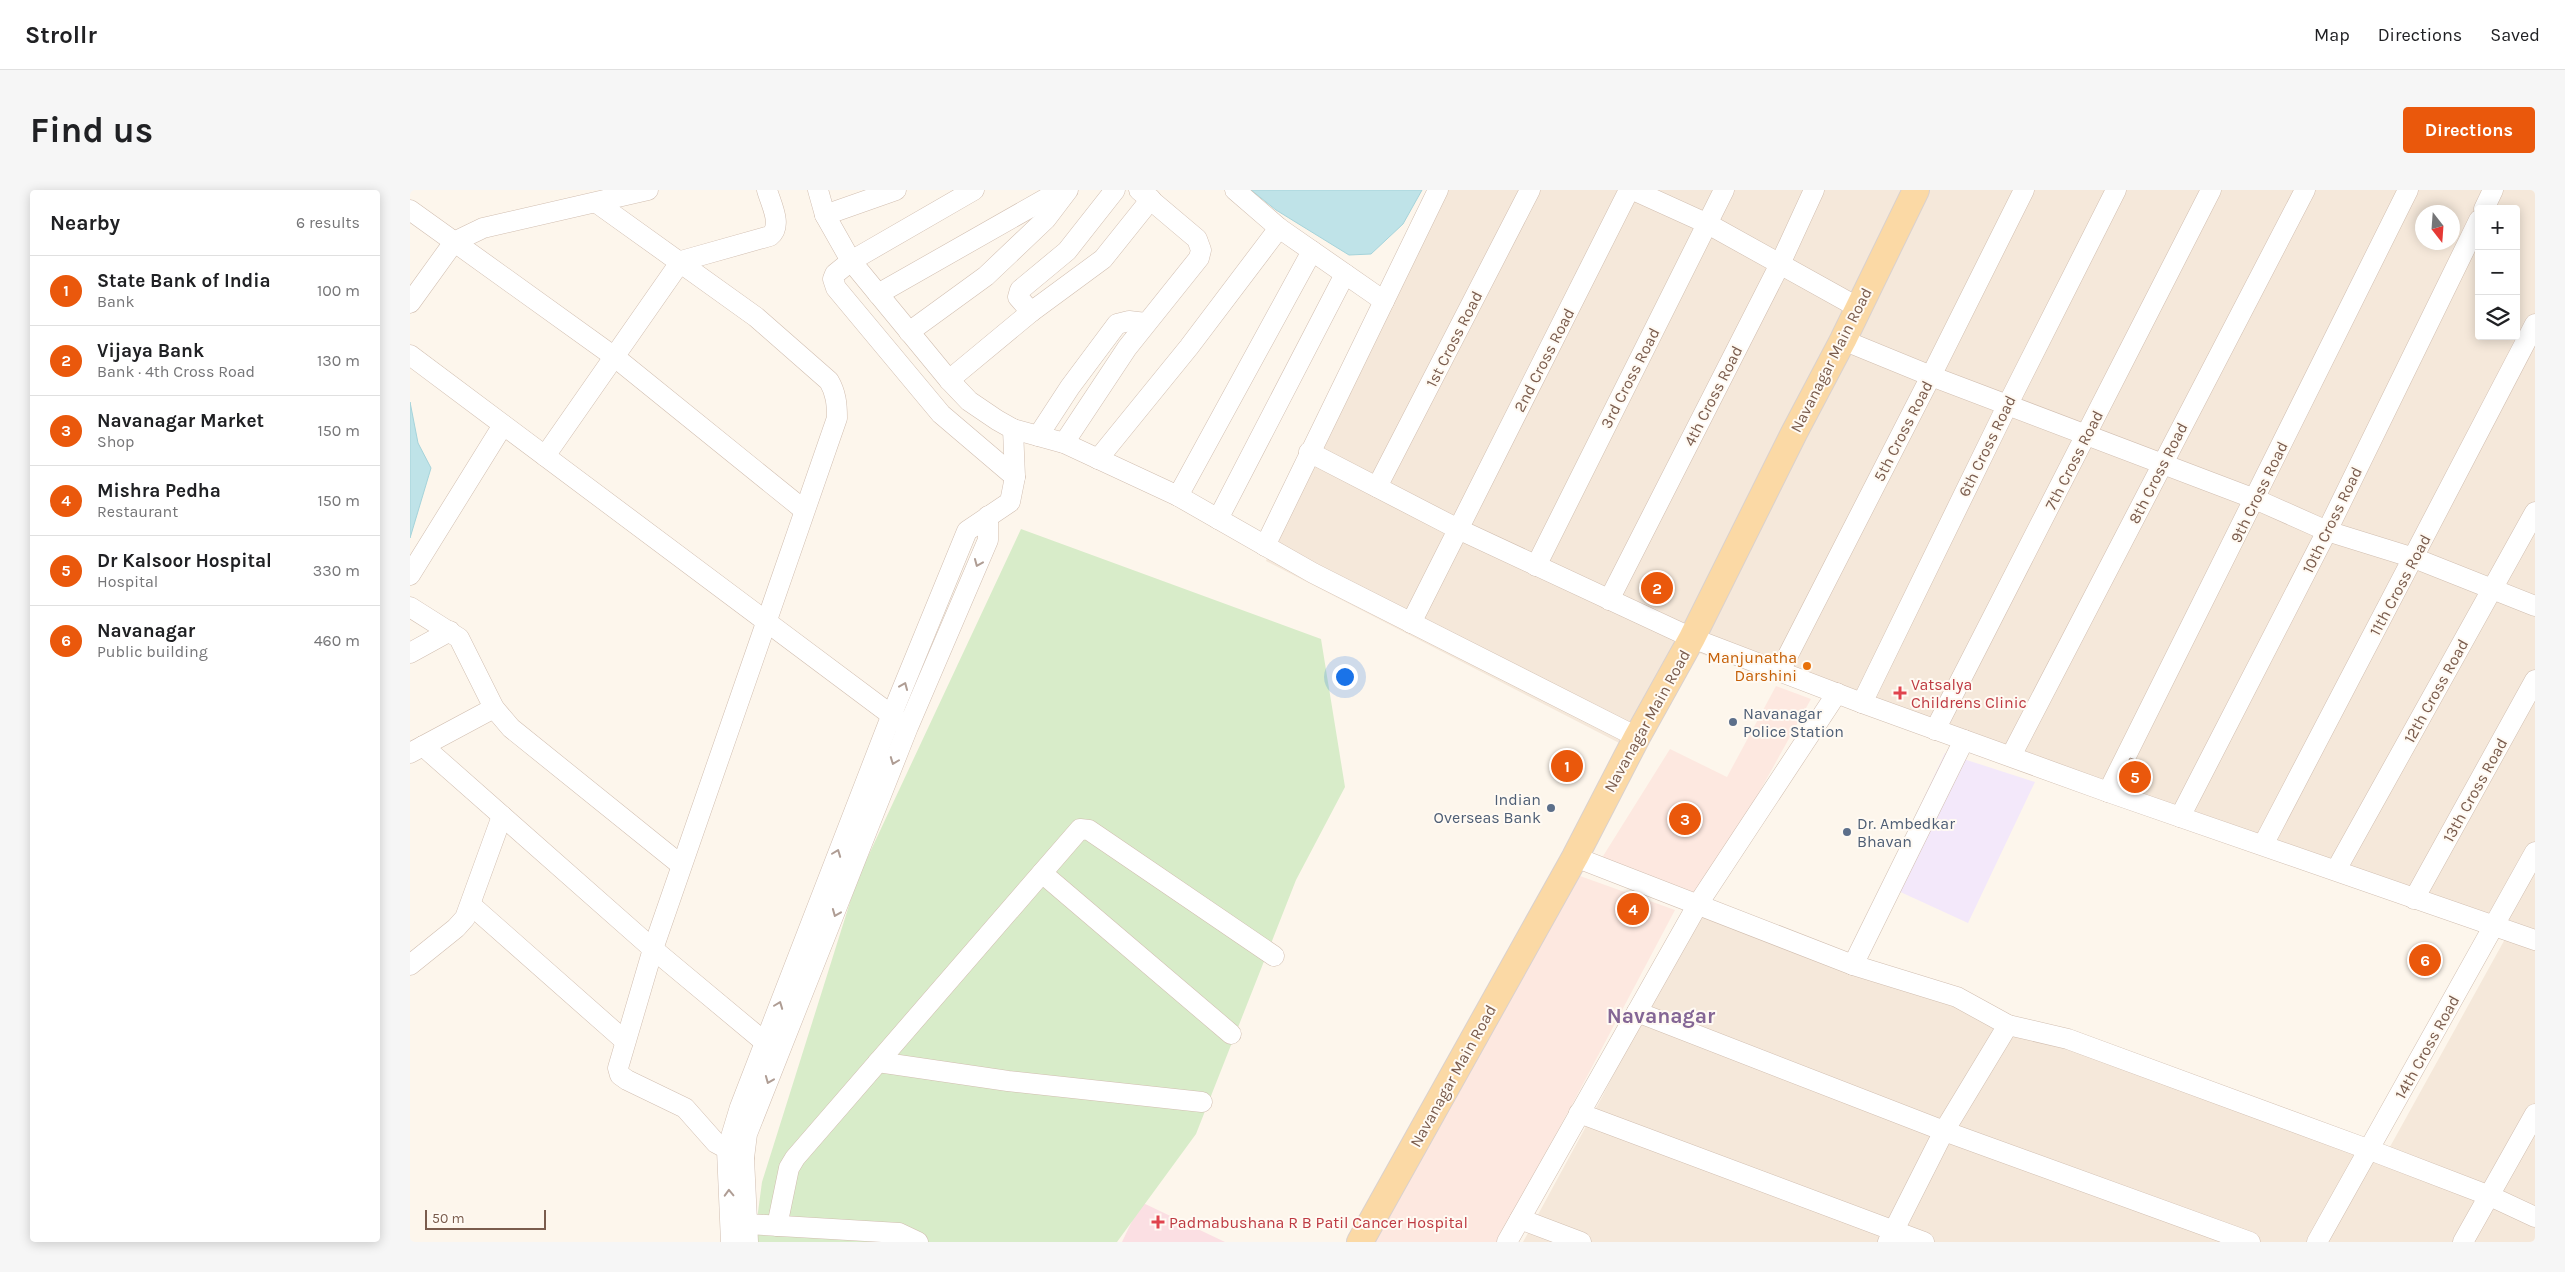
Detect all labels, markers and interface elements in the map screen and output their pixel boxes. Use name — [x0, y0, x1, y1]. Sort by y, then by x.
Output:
text: Strollr — [25, 21, 97, 49]
text: Map — [2314, 24, 2350, 46]
text: Directions — [2378, 24, 2462, 46]
text: Saved — [2490, 24, 2540, 46]
button: Directions — [2403, 107, 2535, 153]
text: Find us — [30, 110, 153, 151]
north arrow — [2415, 205, 2460, 250]
map controls — [2475, 205, 2520, 340]
button: + — [2475, 205, 2520, 250]
text: Nearby — [50, 211, 120, 235]
text: 6 results — [296, 213, 360, 232]
button: − — [2475, 250, 2520, 295]
text: State Bank of India — [97, 270, 271, 292]
text: 1 — [63, 281, 69, 300]
text: 100 m — [317, 281, 360, 300]
street label: Navanagar Main Road — [1786, 284, 1876, 436]
street label: 1st Cross Road — [1422, 288, 1486, 390]
text: Bank — [97, 292, 134, 311]
button: layers — [2475, 295, 2520, 340]
street label: 2nd Cross Road — [1510, 305, 1578, 415]
street label: 3rd Cross Road — [1596, 325, 1664, 431]
text: Vijaya Bank — [97, 340, 204, 362]
street label: 4th Cross Road — [1680, 343, 1746, 449]
text: 2 — [61, 351, 71, 370]
text: 130 m — [317, 351, 360, 370]
text: Bank · 4th Cross Road — [97, 362, 255, 381]
street label: 5th Cross Road — [1869, 378, 1937, 484]
street label: 6th Cross Road — [1954, 392, 2020, 500]
street label: 7th Cross Road — [2041, 407, 2107, 513]
text: Navanagar Market — [97, 410, 264, 432]
street label: 8th Cross Road — [2124, 419, 2192, 527]
text: 3 — [61, 421, 71, 440]
text: 150 m — [317, 421, 360, 440]
text: Shop — [97, 432, 134, 451]
street label: 9th Cross Road — [2226, 438, 2292, 546]
street label: 10th Cross Road — [2298, 464, 2366, 576]
text: Mishra Pedha — [97, 480, 221, 502]
text: 4 — [61, 491, 71, 510]
text: 150 m — [317, 491, 360, 510]
text: Restaurant — [97, 502, 178, 521]
street label: 11th Cross Road — [2365, 531, 2435, 639]
text: Dr Kalsoor Hospital — [97, 550, 272, 572]
one-way arrow — [974, 558, 985, 567]
text: 5 — [61, 561, 71, 580]
text: 330 m — [313, 561, 360, 580]
pin: 2 — [1641, 569, 1673, 607]
text: Hospital — [97, 572, 158, 591]
text: Navanagar — [97, 620, 195, 642]
text: 6 — [61, 631, 71, 650]
text: 460 m — [314, 631, 360, 650]
street label: 12th Cross Road — [2400, 636, 2472, 746]
text: Public building — [97, 642, 208, 661]
street label: Navanagar Main Road — [1600, 646, 1694, 796]
place label: Manjunatha Darshini — [1707, 648, 1797, 685]
marker: Manjunatha Darshini — [1801, 660, 1813, 672]
your location — [1332, 664, 1358, 690]
place label: Vatsalya Childrens Clinic — [1911, 675, 2027, 712]
one-way arrow — [898, 682, 908, 691]
marker: Vatsalya Childrens Clinic — [1893, 686, 1907, 700]
place label: Navanagar Police Station — [1743, 704, 1844, 741]
marker: Navanagar Police Station — [1727, 716, 1739, 728]
street label: 13th Cross Road — [2439, 735, 2511, 845]
pin: 1 — [1551, 747, 1583, 785]
one-way arrow — [890, 756, 901, 765]
pin: 5 — [2119, 758, 2151, 796]
place label: Indian Overseas Bank — [1434, 790, 1541, 827]
pin: 3 — [1669, 800, 1701, 838]
marker: Indian Overseas Bank — [1545, 802, 1557, 814]
place label: Dr. Ambedkar Bhavan — [1857, 814, 1955, 851]
marker: Dr. Ambedkar Bhavan — [1841, 826, 1853, 838]
one-way arrow — [831, 849, 841, 858]
pin: 4 — [1617, 890, 1649, 928]
one-way arrow — [832, 908, 842, 917]
pin: 6 — [2409, 941, 2441, 979]
street label: 14th Cross Road — [2391, 992, 2463, 1102]
one-way arrow — [773, 1001, 783, 1010]
street label: Navanagar Main Road — [1406, 1001, 1500, 1151]
district label: Navanagar — [1607, 1004, 1716, 1028]
one-way arrow — [765, 1075, 775, 1084]
one-way arrow — [723, 1189, 734, 1197]
scale bar — [425, 1207, 546, 1230]
text: 50 m — [432, 1210, 465, 1227]
place label: Padmabushana R B Patil Cancer Hospital — [1169, 1213, 1468, 1232]
marker: Padmabushana R B Patil Cancer Hospital — [1151, 1215, 1165, 1229]

